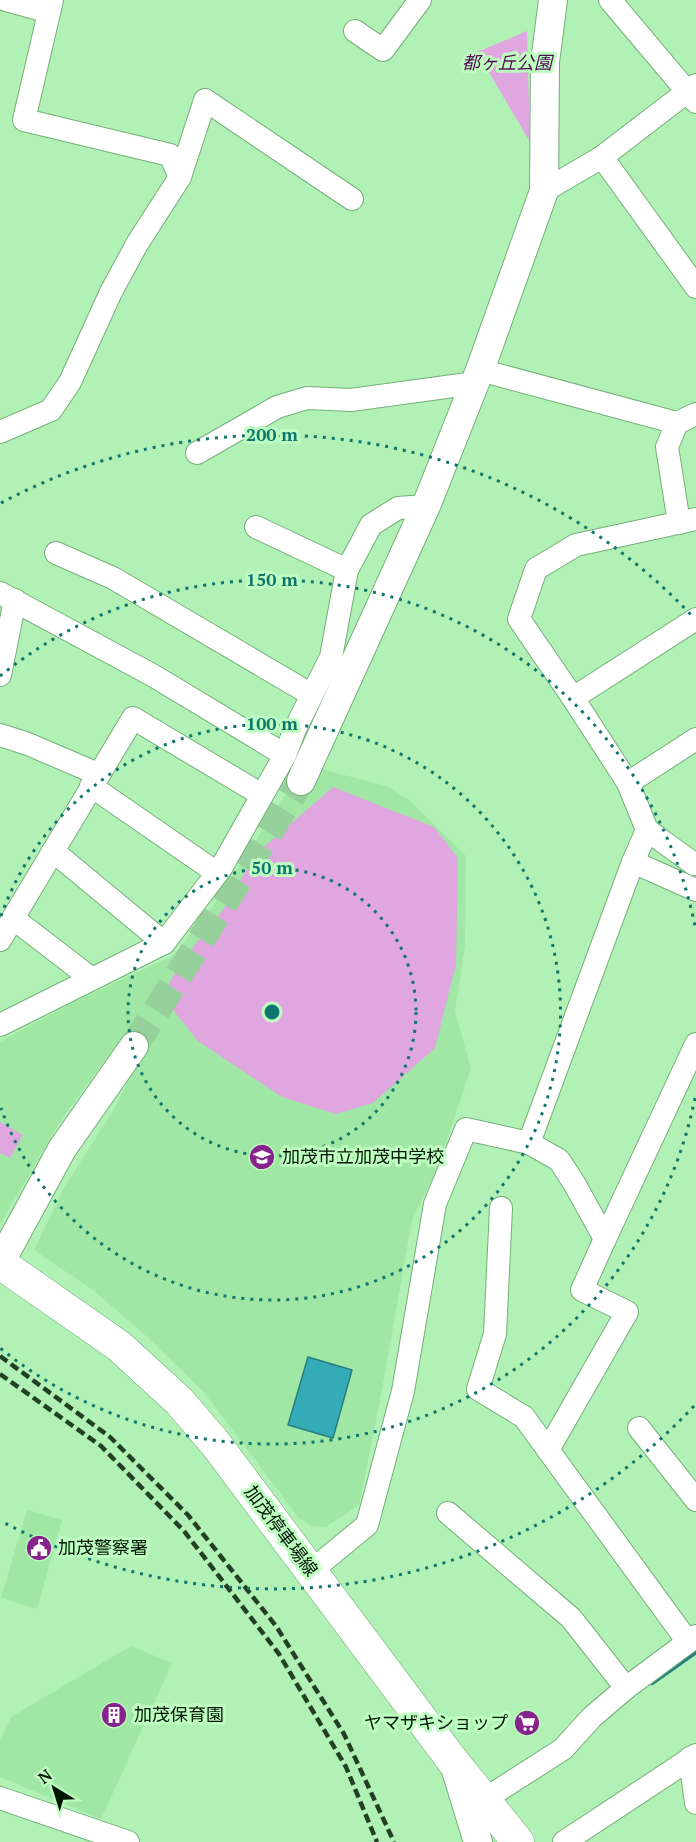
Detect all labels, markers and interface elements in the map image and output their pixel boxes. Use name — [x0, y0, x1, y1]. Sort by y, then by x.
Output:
park label: 都ヶ丘公園 — [462, 50, 555, 74]
text: 200 m — [246, 422, 298, 446]
text: 150 m — [246, 567, 298, 591]
text: 100 m — [246, 711, 298, 735]
text: 50 m — [251, 855, 293, 879]
centre of rings — [262, 1002, 282, 1022]
school or university icon: 加茂市立加茂中学校 — [247, 1142, 277, 1172]
place label: 加茂市立加茂中学校 — [282, 1144, 444, 1168]
street label: 加茂停車場線 — [240, 1480, 324, 1581]
public building icon: 加茂警察署 — [24, 1533, 54, 1563]
place label: 加茂警察署 — [58, 1535, 148, 1559]
building icon: 加茂保育園 — [99, 1700, 129, 1730]
place label: 加茂保育園 — [134, 1702, 224, 1726]
supermarket icon: ヤマザキショップ — [512, 1708, 542, 1738]
place label: ヤマザキショップ — [364, 1710, 508, 1734]
north arrow — [24, 1758, 84, 1818]
text: N — [33, 1764, 56, 1789]

